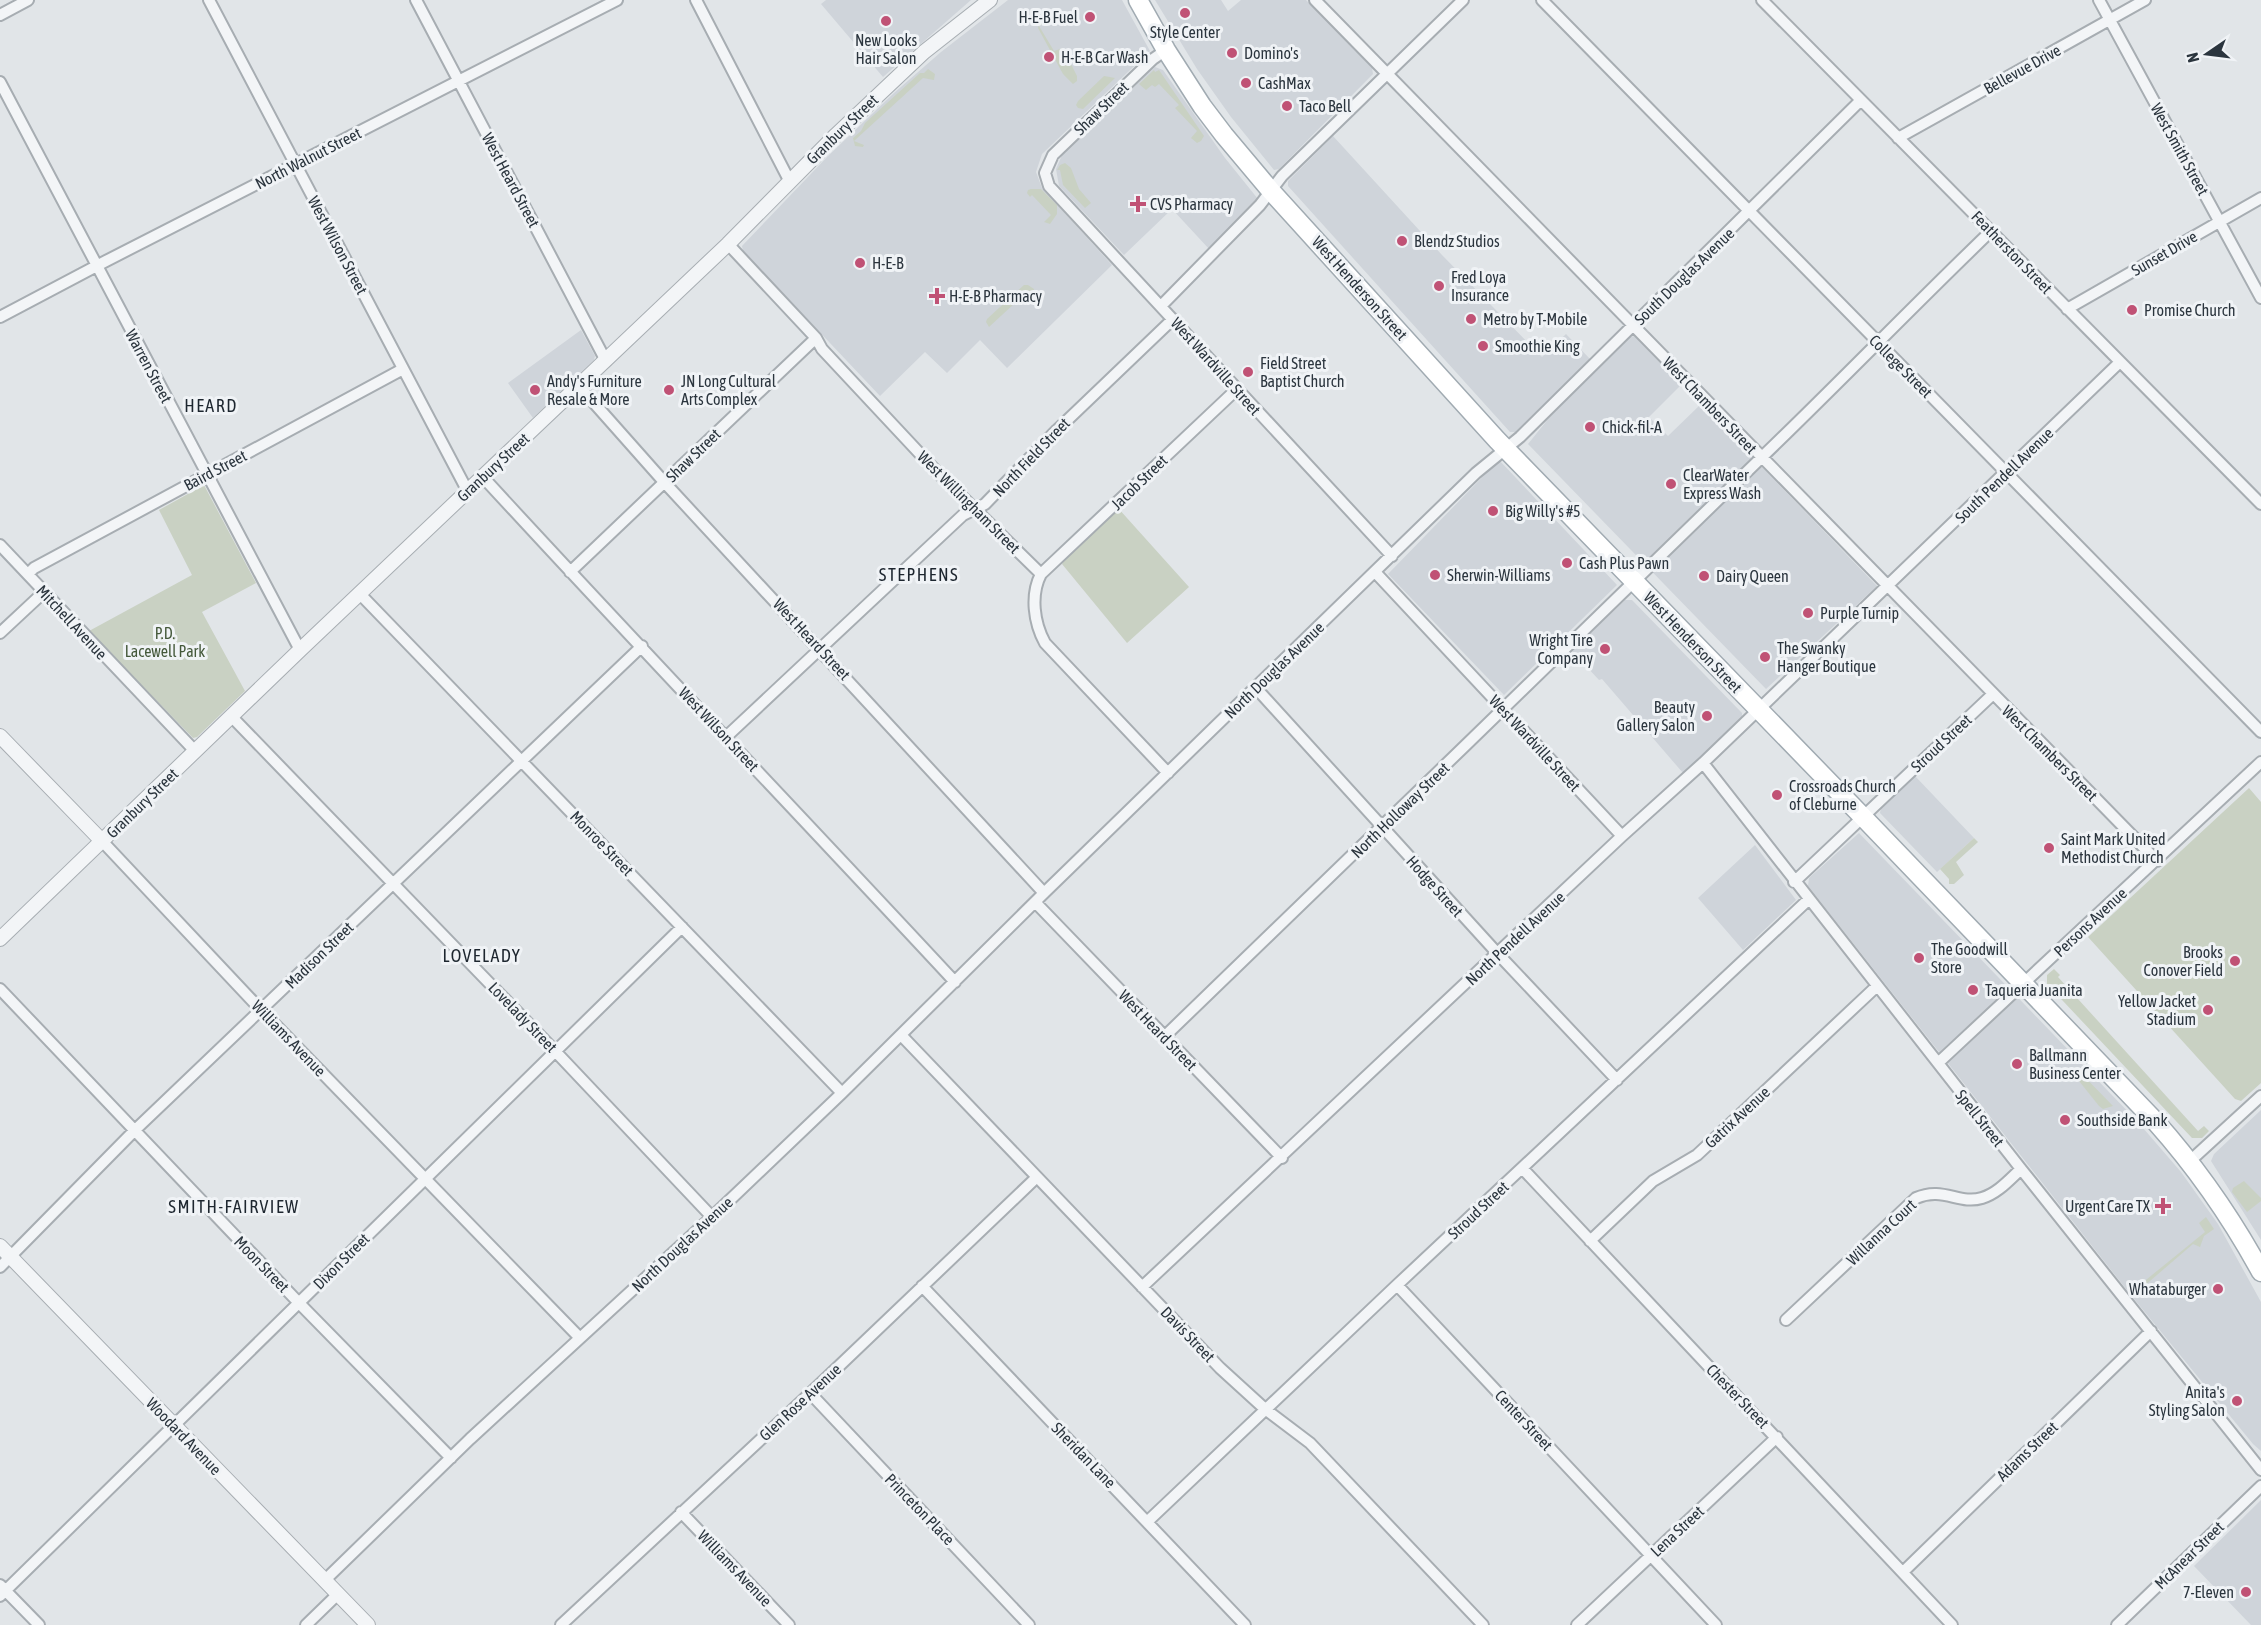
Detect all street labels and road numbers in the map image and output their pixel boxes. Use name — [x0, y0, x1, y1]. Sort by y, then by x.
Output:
street label: Bellevue Drive — [1980, 40, 2064, 98]
street label: Shaw Street — [1070, 77, 1132, 138]
street label: Granbury Street — [803, 90, 882, 168]
street label: West Smith Street — [2147, 100, 2213, 198]
street label: North Walnut Street — [252, 123, 364, 192]
street label: West Heard Street — [479, 130, 544, 231]
street label: West Wilson Street — [305, 193, 372, 298]
street label: Featherston Street — [1968, 207, 2056, 297]
street label: South Douglas Avenue — [1630, 224, 1738, 329]
street label: Sunset Drive — [2128, 227, 2200, 279]
street label: West Henderson Street — [1309, 233, 1411, 344]
street label: West Wardville Street — [1168, 314, 1265, 419]
street label: Warren Street — [122, 326, 176, 406]
street label: College Street — [1865, 331, 1936, 402]
street label: West Chambers Street — [1659, 353, 1761, 457]
street label: North Field Street — [989, 414, 1073, 500]
street label: Shaw Street — [662, 424, 724, 485]
street label: South Pendell Avenue — [1951, 424, 2057, 526]
street label: Granbury Street — [453, 429, 534, 506]
street label: Baird Street — [181, 446, 250, 494]
street label: West Willingham Street — [914, 447, 1024, 558]
street label: Jacob Street — [1107, 451, 1171, 513]
street label: Mitchell Avenue — [33, 581, 111, 663]
street label: West Henderson Street — [1640, 588, 1746, 696]
street label: West Heard Street — [770, 595, 854, 684]
street label: North Douglas Avenue — [1221, 618, 1328, 723]
street label: West Wilson Street — [675, 683, 763, 775]
street label: West Wardville Street — [1486, 691, 1584, 795]
street label: West Chambers Street — [1999, 702, 2102, 805]
street label: Stroud Street — [1907, 710, 1975, 776]
street label: North Holloway Street — [1347, 758, 1454, 862]
street label: Granbury Street — [103, 764, 182, 842]
street label: Monroe Street — [567, 807, 638, 879]
street label: Hodge Street — [1402, 852, 1467, 921]
street label: Persons Avenue — [2050, 884, 2130, 960]
street label: North Pendell Avenue — [1462, 888, 1568, 988]
street label: Madison Street — [281, 918, 357, 992]
street label: Lovelady Street — [484, 978, 561, 1057]
street label: West Heard Street — [1115, 986, 1201, 1074]
street label: Williams Avenue — [248, 996, 330, 1080]
street label: Gatrix Avenue — [1701, 1082, 1773, 1152]
street label: Spell Street — [1951, 1086, 2008, 1151]
street label: Stroud Street — [1444, 1177, 1512, 1243]
street label: North Douglas Avenue — [628, 1193, 737, 1296]
street label: Willanna Court — [1843, 1195, 1920, 1269]
street label: Dixon Street — [309, 1229, 373, 1293]
street label: Moon Street — [231, 1232, 293, 1296]
street label: Davis Street — [1157, 1303, 1219, 1366]
street label: Glen Rose Avenue — [756, 1360, 844, 1444]
street label: Chester Street — [1703, 1360, 1773, 1432]
street label: Center Street — [1492, 1386, 1557, 1454]
street label: Woodard Avenue — [143, 1394, 225, 1478]
street label: Adams Street — [1993, 1417, 2061, 1484]
street label: Sheridan Lane — [1048, 1419, 1120, 1491]
street label: Princeton Place — [882, 1470, 958, 1548]
street label: Lena Street — [1647, 1502, 1708, 1560]
street label: McAnear Street — [2151, 1517, 2228, 1592]
street label: Williams Avenue — [694, 1526, 776, 1610]

